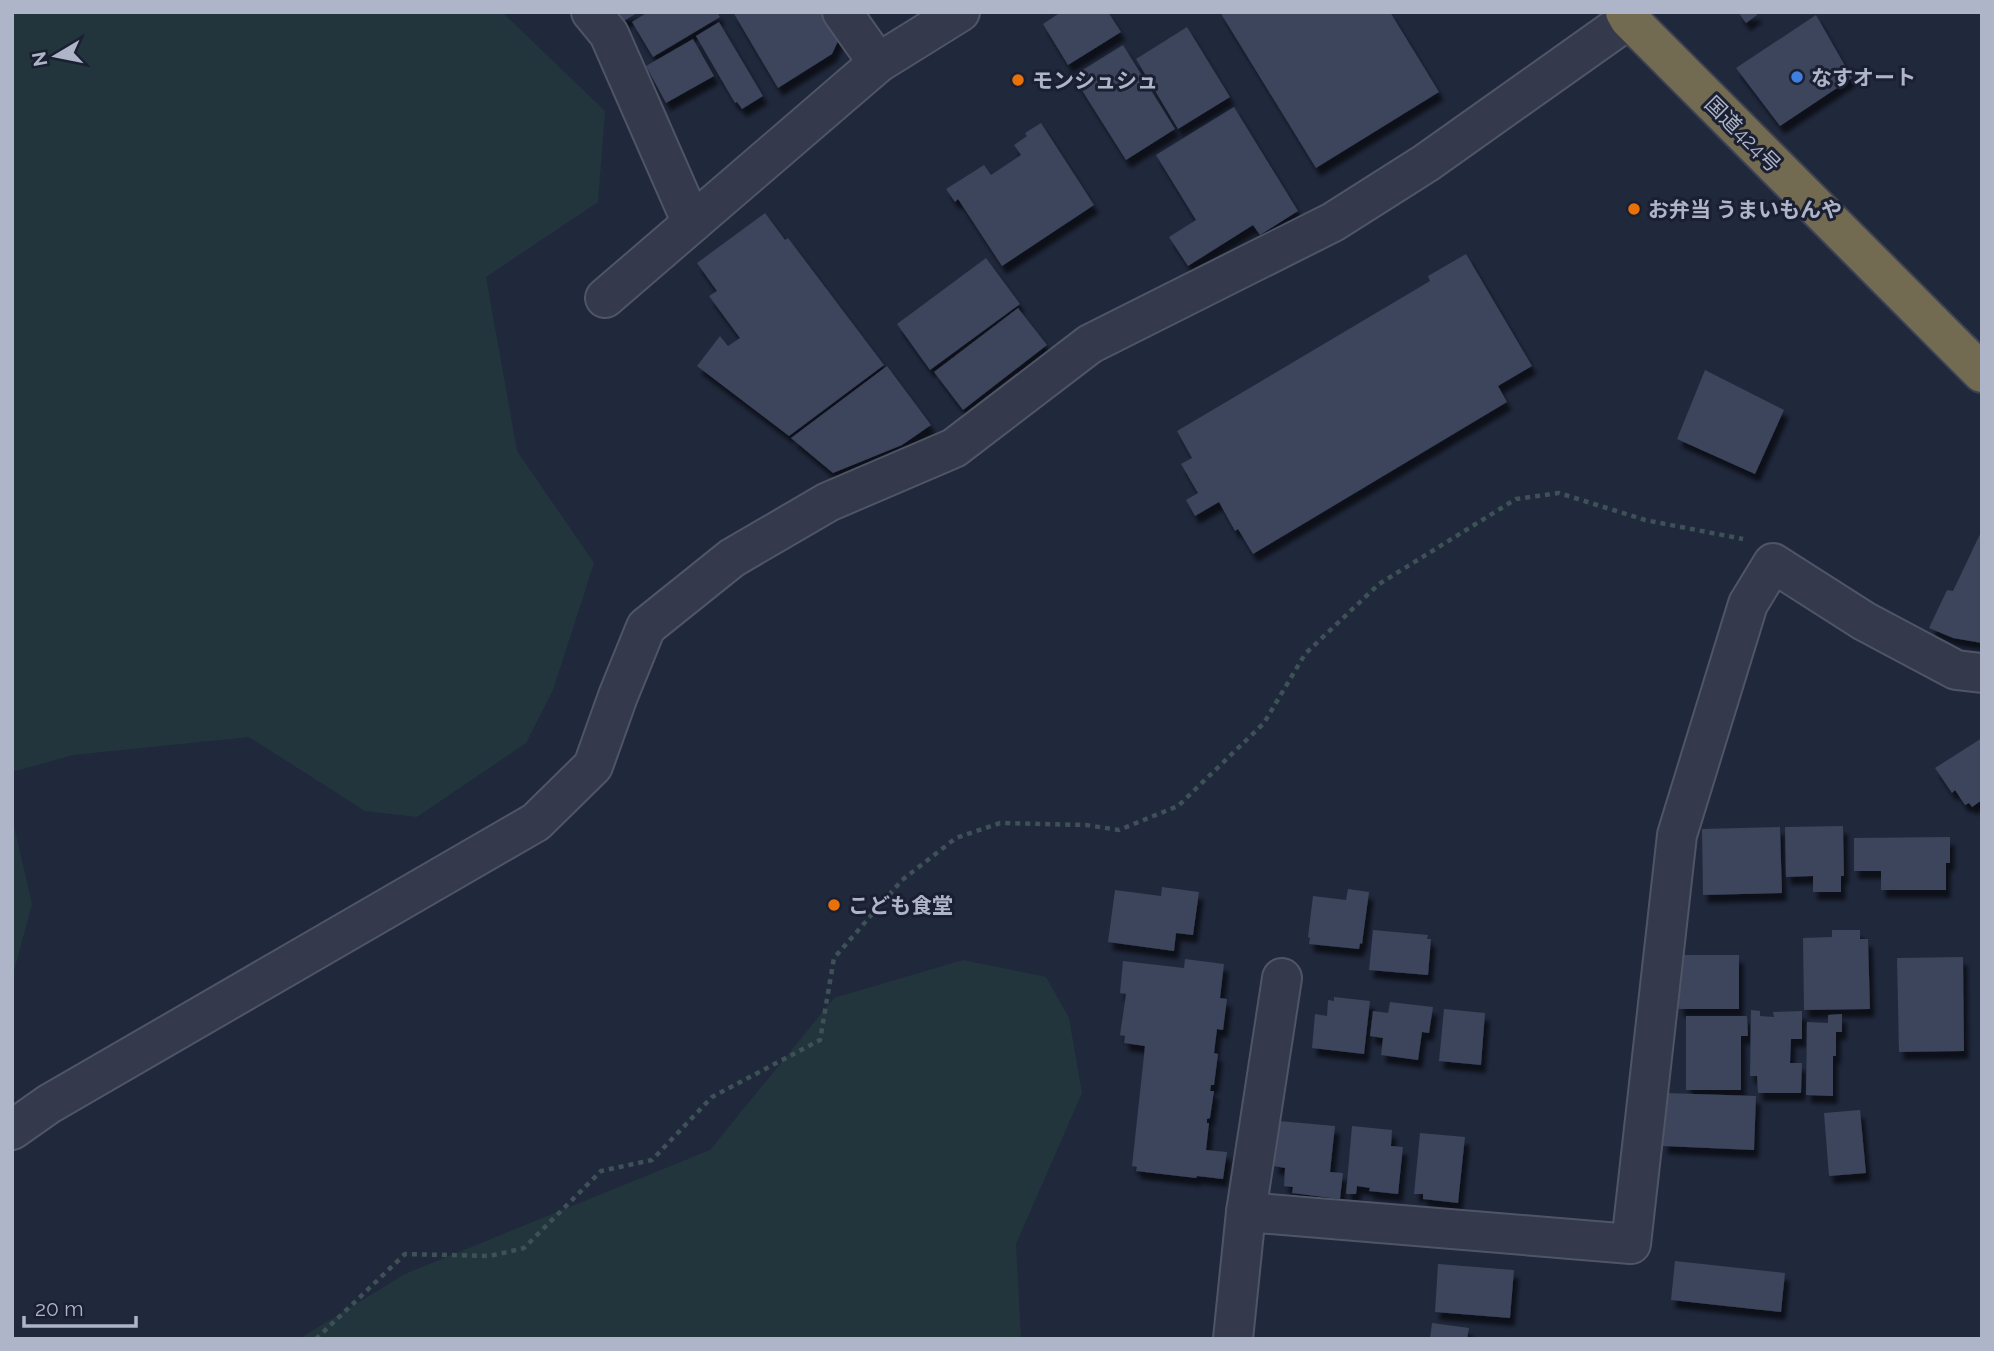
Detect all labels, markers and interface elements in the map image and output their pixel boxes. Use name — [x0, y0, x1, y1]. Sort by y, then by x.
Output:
north arrow — [21, 21, 91, 91]
text: N — [27, 50, 51, 68]
place label: なすオート — [1811, 65, 1916, 90]
place label: モンシュシュ — [1032, 68, 1158, 93]
marker: なすオート — [1789, 69, 1805, 85]
marker: モンシュシュ — [1010, 72, 1026, 88]
street label: 国道424号 — [1700, 91, 1786, 177]
place label: お弁当 うまいもんや — [1648, 197, 1842, 222]
marker: お弁当 うまいもんや — [1626, 201, 1642, 217]
place label: こども食堂 — [848, 893, 953, 918]
marker: こども食堂 — [826, 897, 842, 913]
scale bar — [24, 1284, 136, 1328]
text: 20 m — [35, 1296, 83, 1321]

